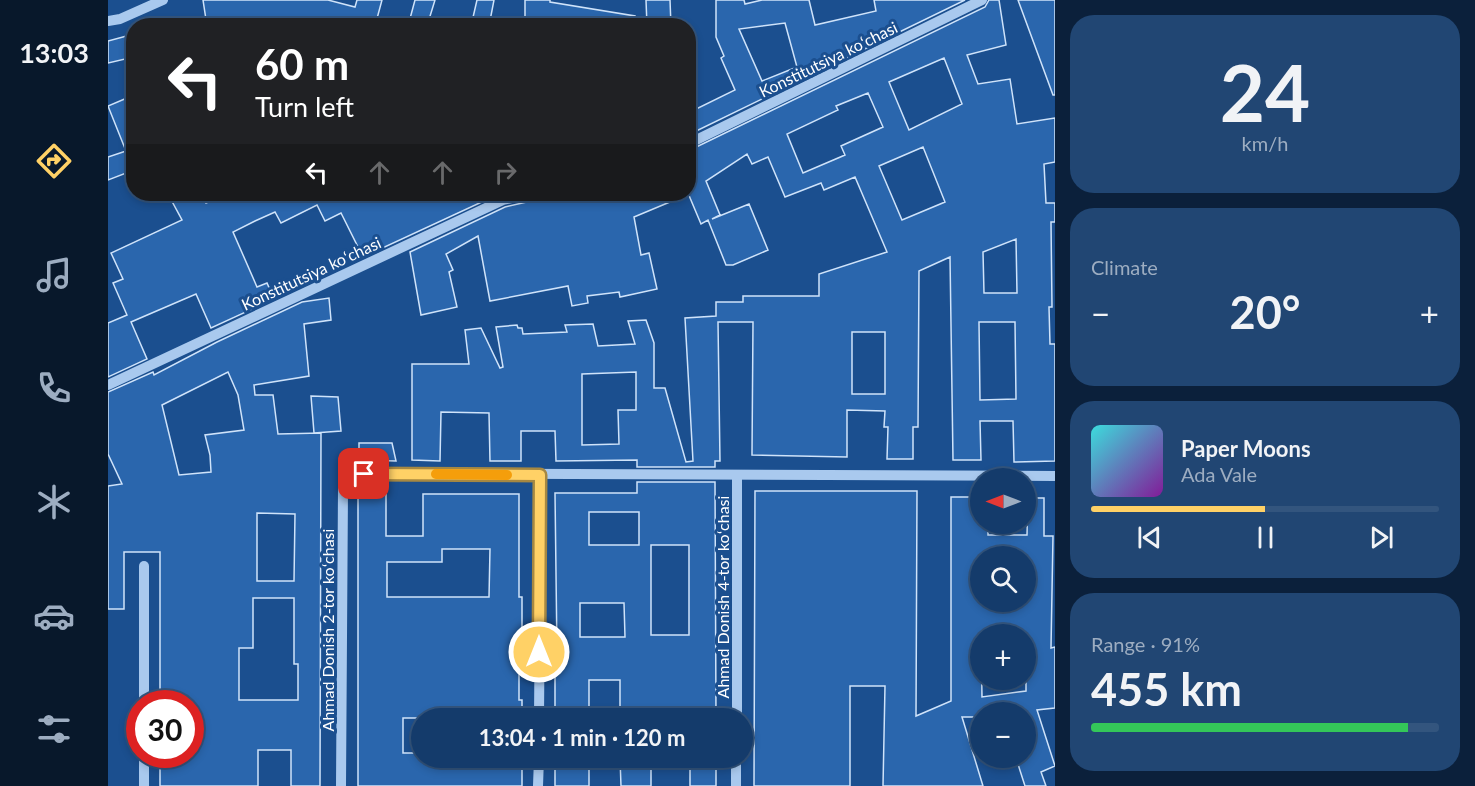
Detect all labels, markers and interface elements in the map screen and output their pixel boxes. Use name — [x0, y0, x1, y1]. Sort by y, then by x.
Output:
street label: Konstitutsiya koʻchasi — [756, 17, 900, 101]
text: 13:03 — [19, 36, 89, 69]
text: 60 m — [255, 39, 349, 89]
icon: left — [156, 42, 234, 120]
text: 24 — [1220, 45, 1310, 139]
text: Turn left — [255, 90, 354, 123]
text: km/h — [1242, 131, 1288, 155]
icon: directions — [33, 140, 75, 182]
icon: left — [300, 156, 333, 189]
icon: ahead — [363, 156, 396, 189]
icon: ahead — [426, 156, 459, 189]
icon: right — [489, 156, 522, 189]
street label: Konstitutsiya koʻchasi — [238, 232, 384, 314]
icon: music — [33, 254, 75, 296]
text: Climate — [1091, 255, 1158, 279]
text: 20° — [1230, 285, 1300, 339]
text: − — [1091, 293, 1110, 333]
text: + — [1420, 293, 1439, 333]
icon: phone — [33, 367, 75, 409]
text: Paper Moons — [1181, 435, 1311, 462]
pin — [338, 448, 389, 499]
icon: arrive — [347, 457, 380, 490]
text: Ada Vale — [1181, 462, 1257, 486]
north arrow — [970, 468, 1036, 534]
map controls — [970, 468, 1036, 768]
icon: climate — [33, 481, 75, 523]
street label: Ahmad Donish 4-tor koʻchasi — [713, 496, 732, 698]
icon: previous — [1133, 521, 1166, 554]
icon: pause — [1249, 521, 1282, 554]
icon: next — [1365, 521, 1398, 554]
street label: Ahmad Donish 2-tor koʻchasi — [318, 529, 337, 731]
button: search — [970, 546, 1036, 612]
icon: car — [33, 595, 75, 637]
position arrow — [507, 620, 571, 684]
button: + — [970, 624, 1036, 690]
text: Range · 91% — [1091, 632, 1200, 656]
text: 455 km — [1091, 662, 1242, 716]
speed limit sign: 30 — [126, 690, 204, 768]
button: − — [970, 702, 1036, 768]
icon: filters — [33, 708, 75, 750]
text: 13:04 · 1 min · 120 m — [479, 724, 685, 751]

